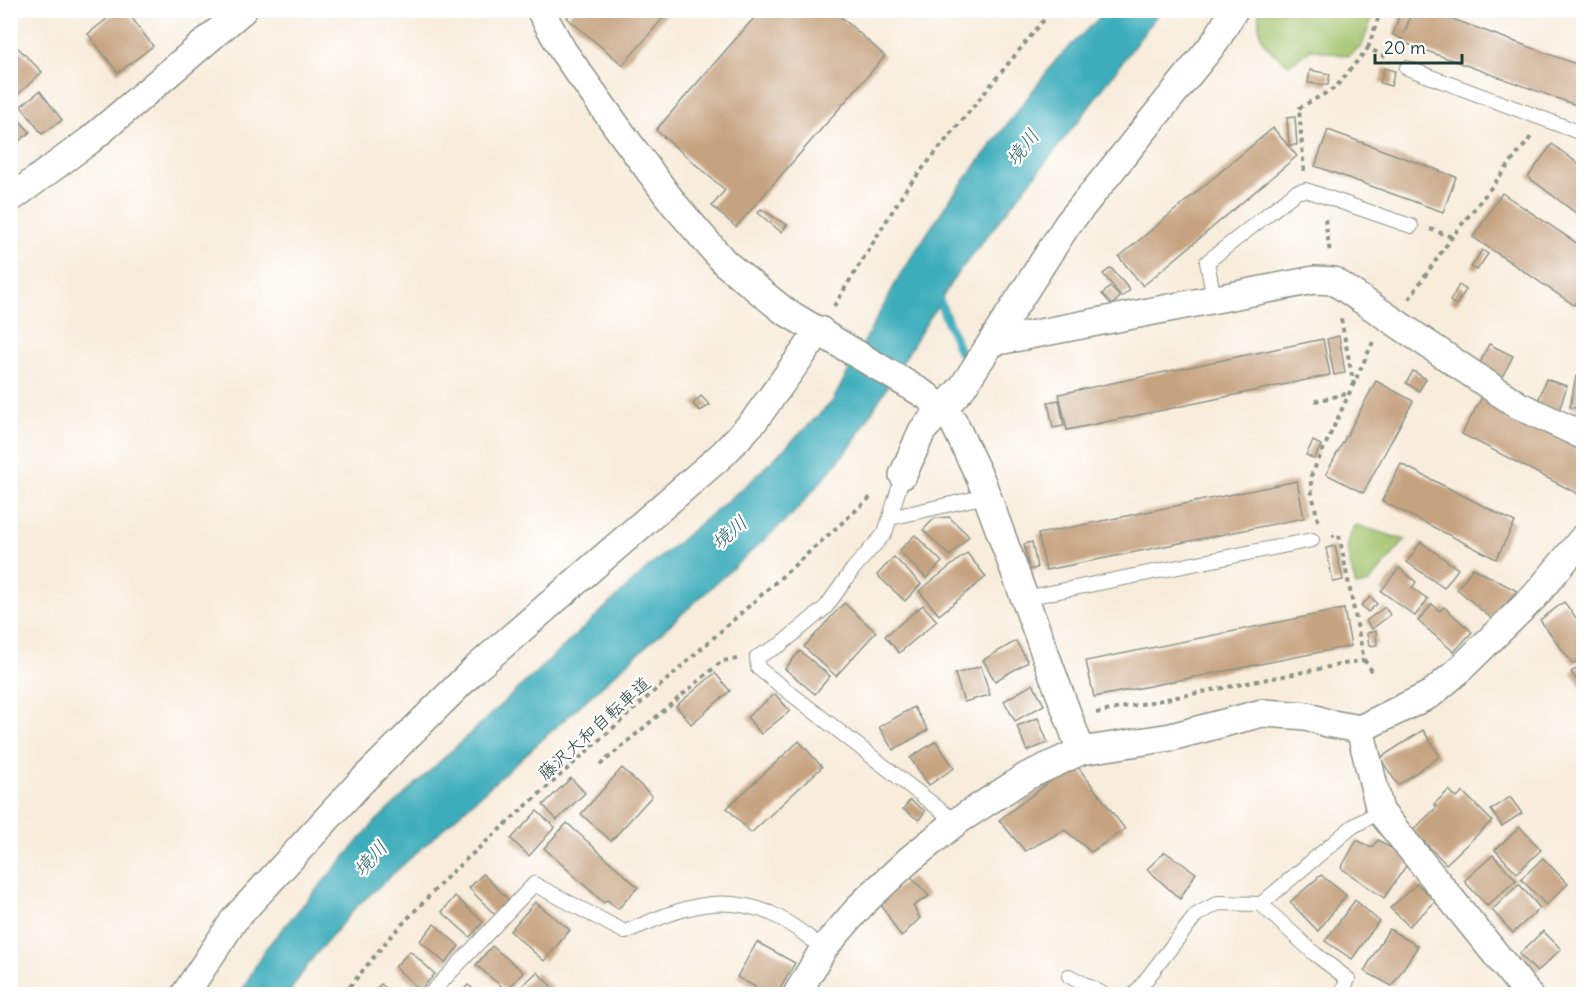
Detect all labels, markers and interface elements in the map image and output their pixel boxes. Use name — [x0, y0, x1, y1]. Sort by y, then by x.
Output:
scale bar — [1375, 27, 1462, 65]
text: 20 m — [1384, 36, 1426, 59]
water label: 境川 — [1000, 124, 1044, 170]
water label: 境川 — [706, 509, 752, 555]
street label: 藤沢大和自転車道 — [533, 671, 655, 785]
water label: 境川 — [347, 835, 393, 881]

